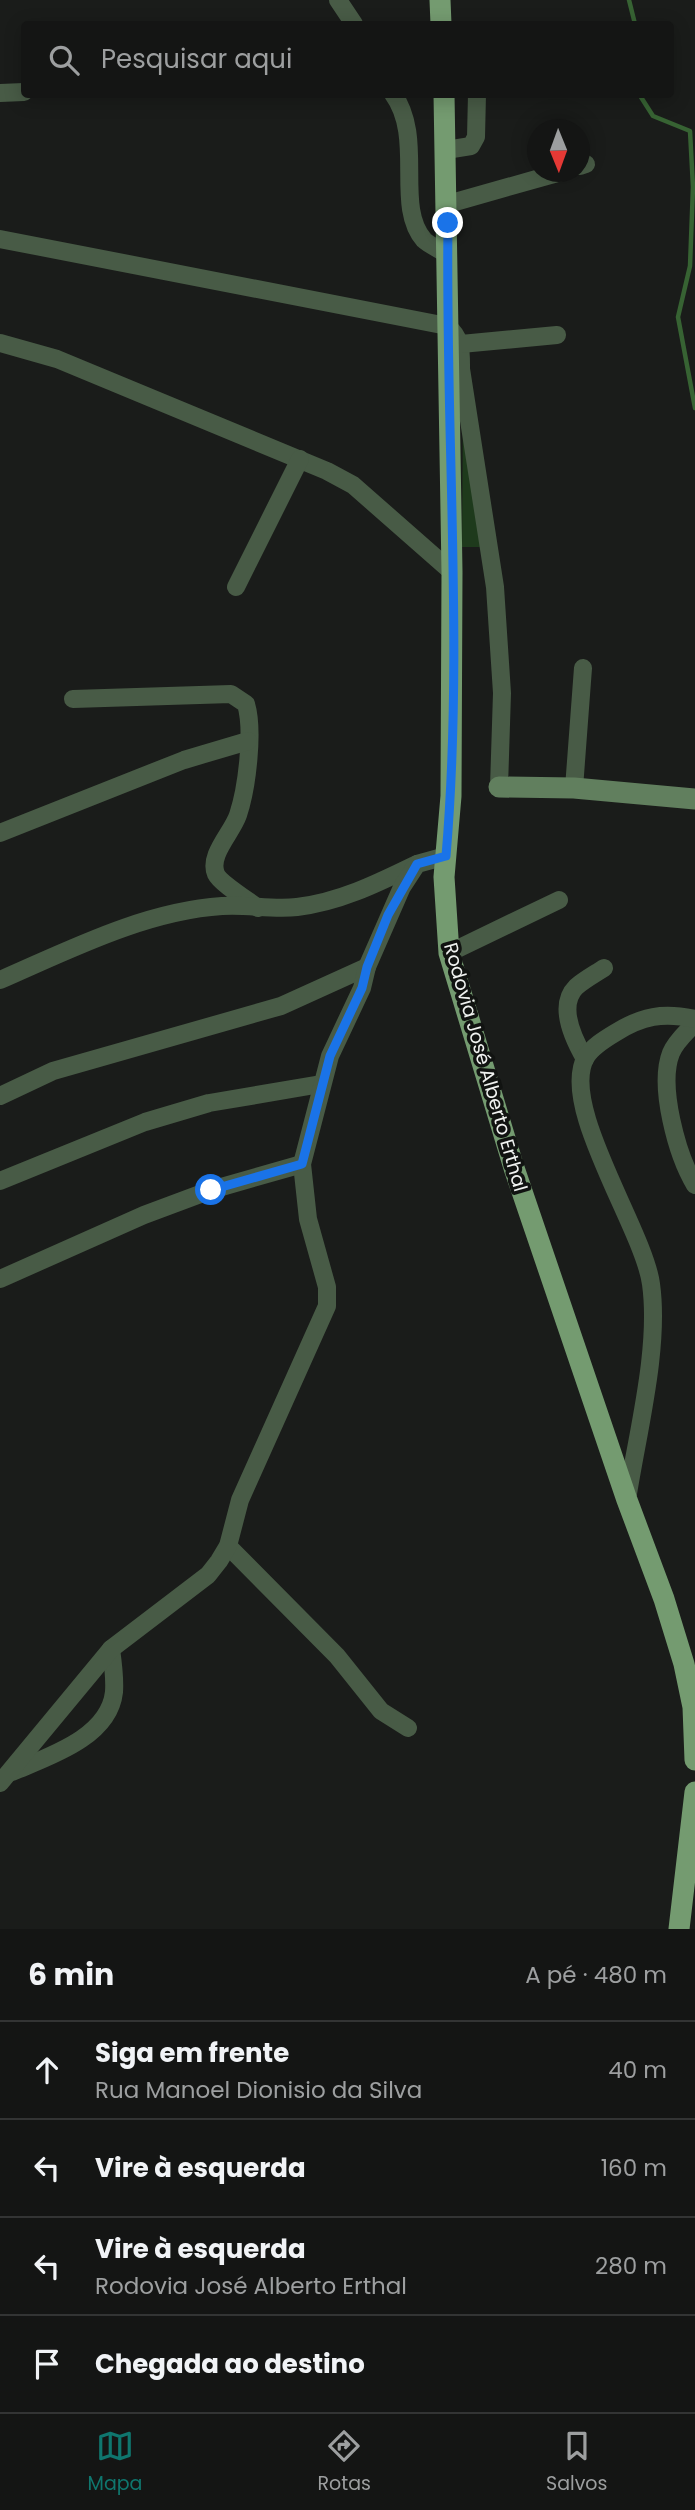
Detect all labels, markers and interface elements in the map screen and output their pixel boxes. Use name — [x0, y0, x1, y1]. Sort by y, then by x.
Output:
search box — [21, 21, 674, 98]
icon: search — [45, 41, 83, 79]
text: Pesquisar aqui — [101, 41, 292, 77]
north arrow — [527, 119, 590, 182]
route end — [432, 207, 463, 238]
street label: Rodovia José Alberto Erthal — [437, 940, 534, 1195]
route start — [195, 1174, 226, 1205]
text: 6 min — [28, 1953, 114, 1996]
text: A pé · 480 m — [525, 1959, 667, 1991]
text: Siga em frente — [95, 2035, 289, 2071]
icon: ahead — [28, 2051, 66, 2089]
text: 40 m — [608, 2054, 667, 2086]
text: Rua Manoel Dionisio da Silva — [95, 2074, 422, 2106]
icon: left — [28, 2149, 66, 2187]
text: Vire à esquerda — [95, 2150, 306, 2186]
text: 160 m — [601, 2152, 667, 2184]
text: Vire à esquerda — [95, 2231, 306, 2267]
icon: left — [28, 2247, 66, 2285]
text: 280 m — [595, 2250, 667, 2282]
text: Rodovia José Alberto Erthal — [95, 2270, 407, 2302]
icon: arrive — [28, 2345, 66, 2383]
text: Chegada ao destino — [95, 2346, 365, 2382]
tab: Mapa — [88, 2427, 142, 2498]
tab: Rotas — [318, 2427, 371, 2498]
tab: Salvos — [546, 2427, 607, 2498]

